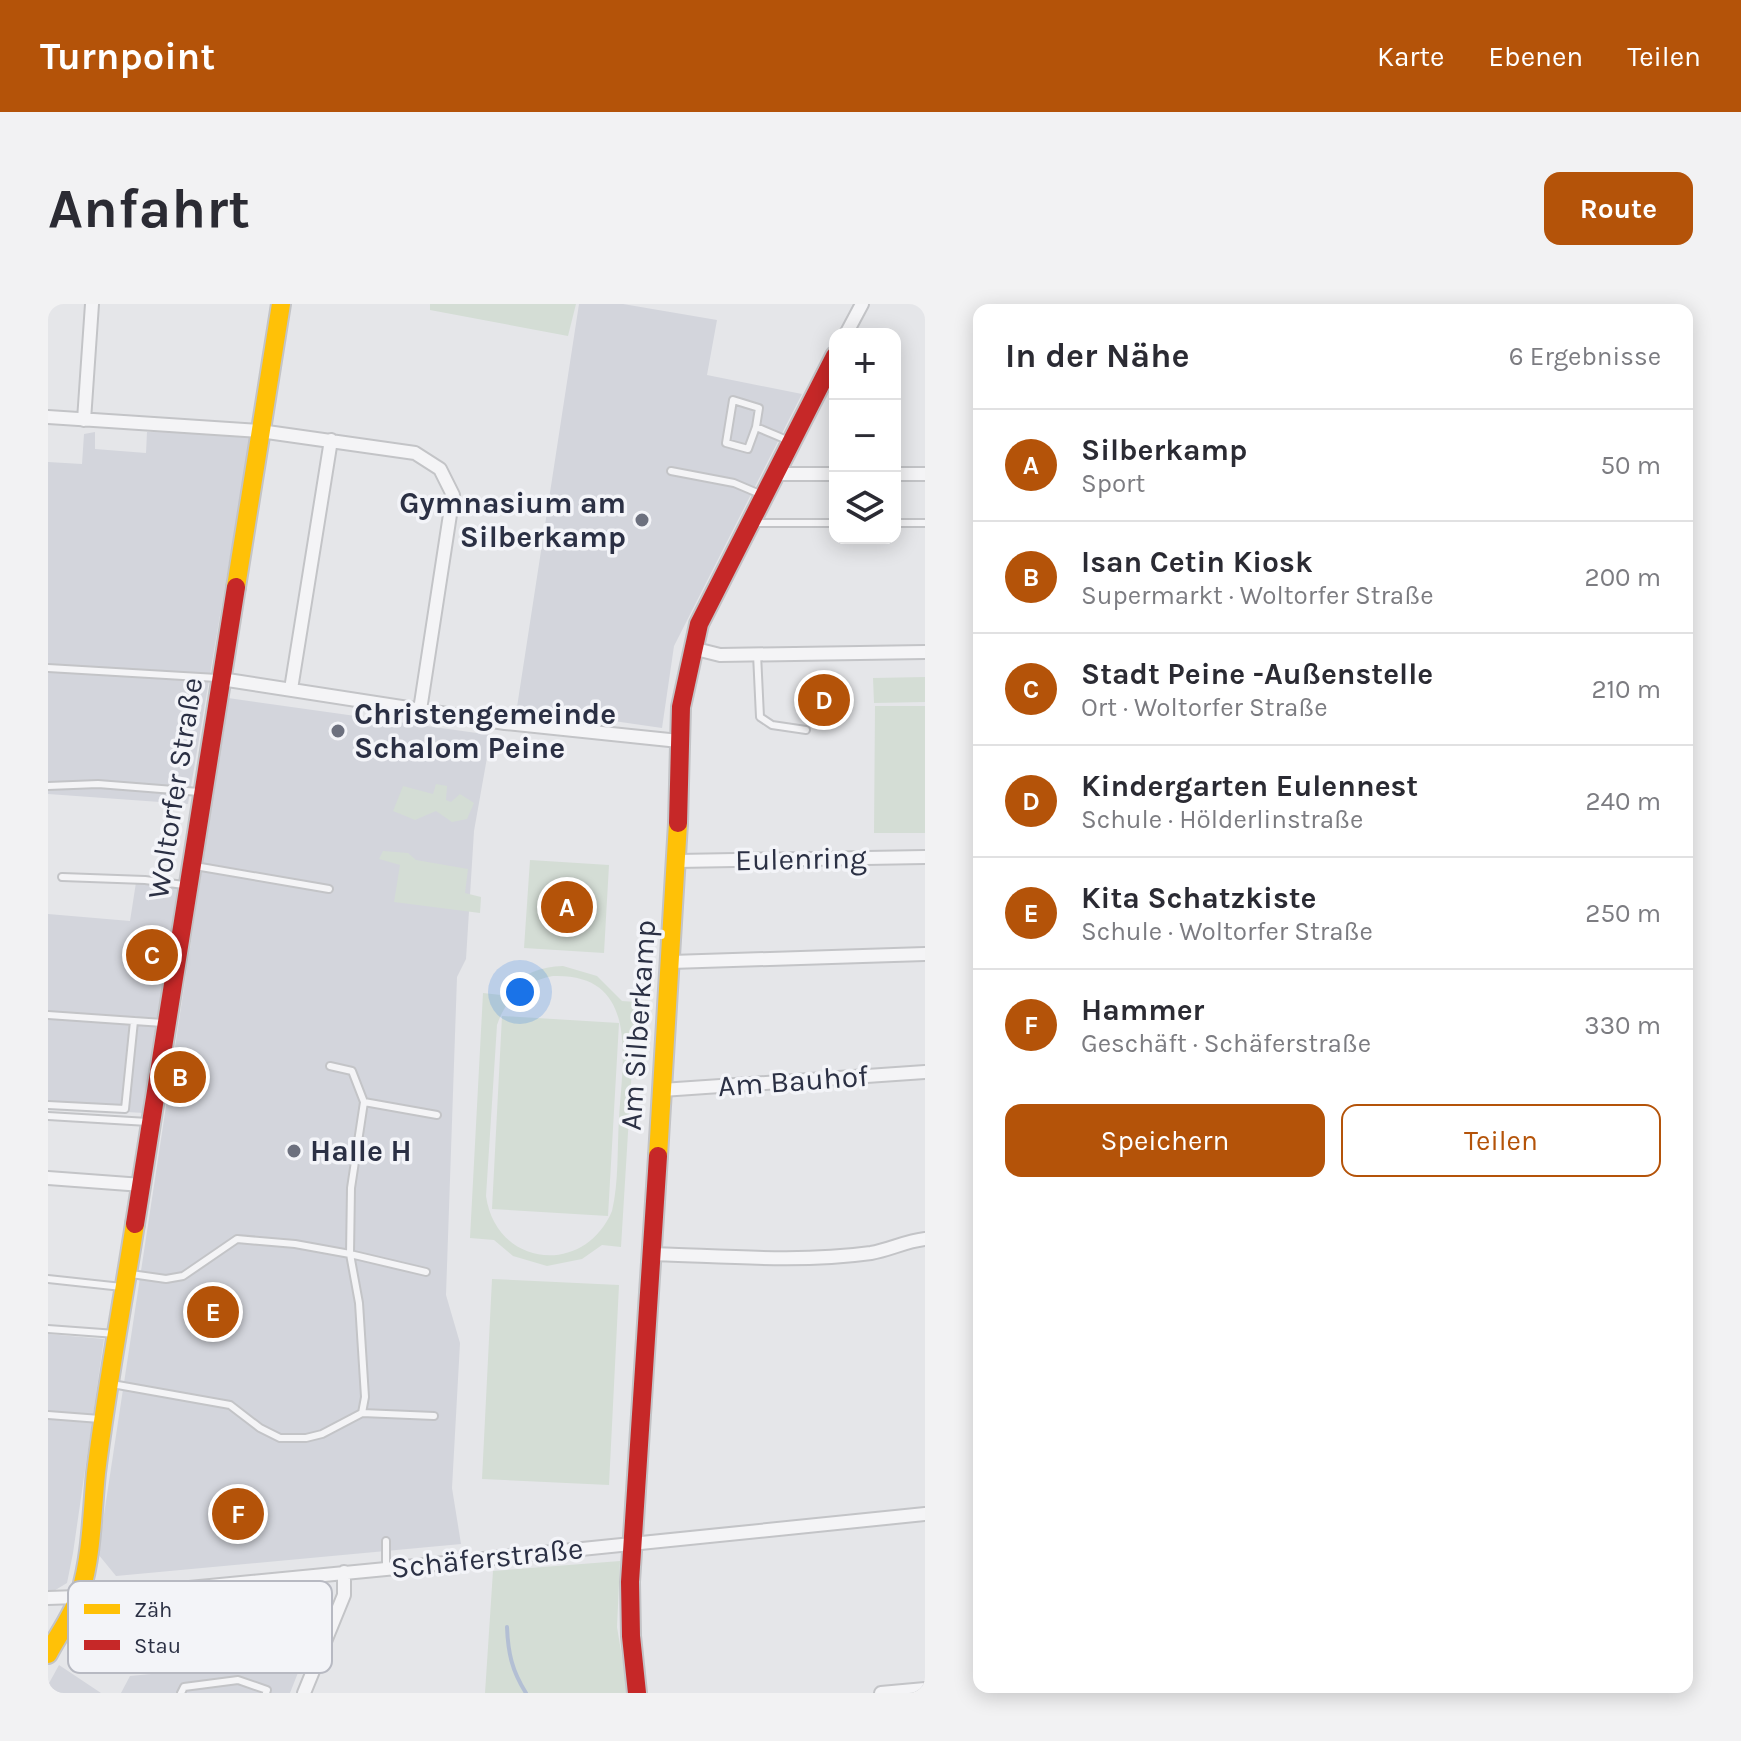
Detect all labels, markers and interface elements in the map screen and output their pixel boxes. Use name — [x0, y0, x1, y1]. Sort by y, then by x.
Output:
text: Turnpoint — [40, 34, 215, 79]
text: Karte — [1377, 40, 1444, 73]
text: Ebenen — [1488, 40, 1583, 73]
text: Teilen — [1627, 40, 1701, 73]
button: Route — [1544, 172, 1693, 245]
text: Anfahrt — [48, 176, 250, 241]
map controls — [829, 328, 901, 544]
button: + — [829, 328, 901, 400]
text: In der Nähe — [1005, 336, 1189, 376]
text: 6 Ergebnisse — [1509, 341, 1661, 372]
button: − — [829, 400, 901, 472]
text: Silberkamp — [1081, 432, 1247, 468]
text: A — [1023, 450, 1039, 481]
text: 50 m — [1600, 450, 1661, 481]
text: Sport — [1081, 468, 1145, 499]
button: layers — [829, 472, 901, 544]
place label: Gymnasium am Silberkamp — [399, 485, 626, 555]
marker: Gymnasium am Silberkamp — [633, 511, 651, 529]
text: Isan Cetin Kiosk — [1081, 544, 1313, 580]
text: B — [1023, 562, 1039, 593]
text: 200 m — [1585, 562, 1661, 593]
text: Supermarkt · Woltorfer Straße — [1081, 580, 1433, 611]
text: Stadt Peine -Außenstelle — [1081, 656, 1433, 692]
pin: D — [798, 670, 850, 730]
text: C — [1023, 674, 1039, 705]
text: 210 m — [1591, 674, 1661, 705]
street label: Woltorfer Straße — [140, 675, 210, 901]
text: Ort · Woltorfer Straße — [1081, 692, 1328, 723]
place label: Christengemeinde Schalom Peine — [354, 696, 616, 766]
marker: Christengemeinde Schalom Peine — [329, 722, 347, 740]
text: Kindergarten Eulennest — [1081, 768, 1418, 804]
text: D — [1022, 786, 1040, 817]
text: 240 m — [1585, 786, 1661, 817]
text: Schule · Hölderlinstraße — [1081, 804, 1363, 835]
street label: Eulenring — [735, 840, 867, 878]
pin: A — [541, 877, 593, 937]
text: Kita Schatzkiste — [1081, 880, 1317, 916]
text: E — [1023, 898, 1039, 929]
text: 250 m — [1585, 898, 1661, 929]
text: Schule · Woltorfer Straße — [1081, 916, 1373, 947]
street label: Am Silberkamp — [613, 919, 663, 1131]
pin: C — [126, 925, 178, 985]
your location — [500, 972, 540, 1012]
text: Hammer — [1081, 992, 1204, 1028]
text: F — [1024, 1010, 1038, 1041]
text: 330 m — [1584, 1010, 1661, 1041]
text: Geschäft · Schäferstraße — [1081, 1028, 1371, 1059]
pin: B — [154, 1047, 206, 1107]
street label: Am Bauhof — [717, 1058, 870, 1104]
button: Speichern — [1005, 1104, 1325, 1177]
button: Teilen — [1341, 1104, 1661, 1177]
place label: Halle H — [310, 1133, 412, 1169]
marker: Halle H — [285, 1142, 303, 1160]
pin: E — [187, 1282, 239, 1342]
pin: F — [212, 1484, 264, 1544]
street label: Schäferstraße — [389, 1530, 585, 1586]
legend — [68, 1581, 332, 1673]
text: Zäh — [134, 1597, 172, 1623]
text: Stau — [134, 1633, 181, 1659]

